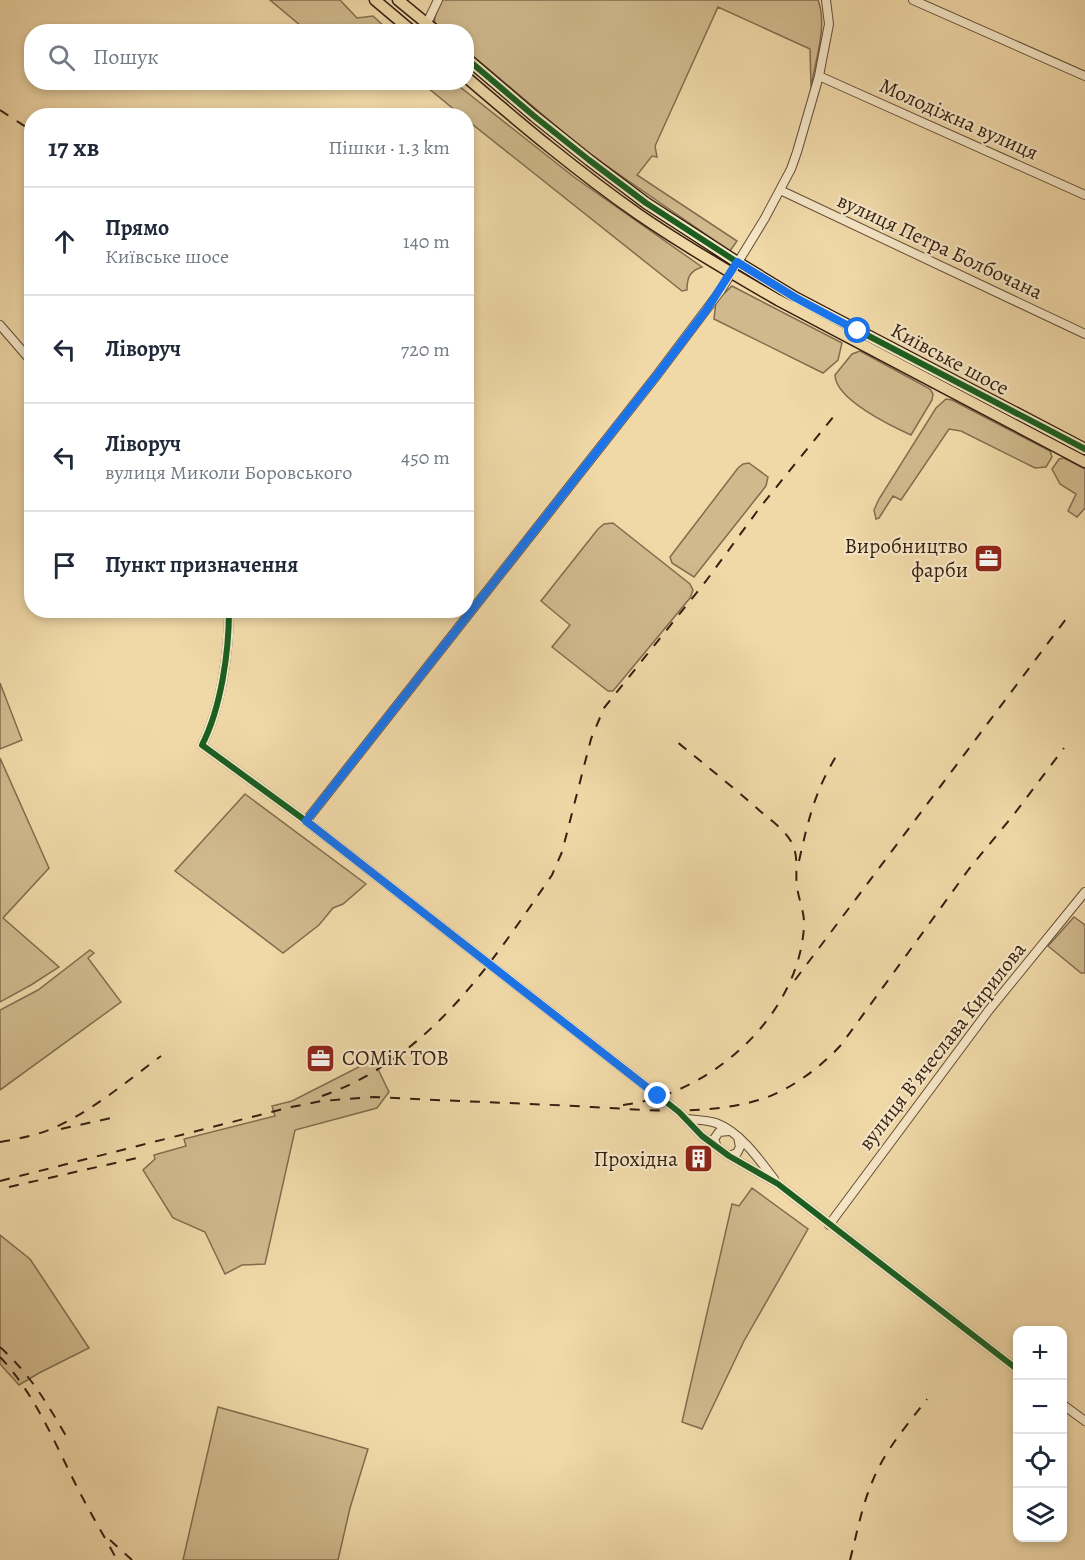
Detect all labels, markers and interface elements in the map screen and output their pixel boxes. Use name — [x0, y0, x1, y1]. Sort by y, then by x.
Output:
search box — [24, 24, 474, 90]
icon: search — [45, 41, 78, 74]
text: Пошук — [93, 42, 159, 72]
street label: Молодіжна вулиця — [875, 71, 1043, 167]
text: 17 хв — [48, 130, 99, 165]
text: Пішки · 1.3 km — [328, 134, 450, 161]
street label: вулиця Петра Болбочана — [833, 186, 1047, 306]
text: Прямо — [105, 213, 169, 243]
icon: ahead — [48, 225, 81, 258]
text: 140 m — [403, 228, 450, 255]
text: Київське шосе — [105, 243, 229, 270]
street label: Київське шосе — [886, 316, 1014, 402]
route start — [844, 317, 870, 343]
icon: left — [48, 333, 81, 366]
text: Ліворуч — [105, 334, 181, 364]
text: 720 m — [401, 336, 450, 363]
text: Ліворуч — [105, 429, 181, 459]
icon: left — [48, 441, 81, 474]
text: 450 m — [401, 444, 450, 471]
text: вулиця Миколи Боровського — [105, 459, 352, 486]
place label: Виробництво фарби — [845, 532, 968, 584]
office icon: Виробництво фарби — [973, 542, 1005, 574]
icon: arrive — [48, 549, 81, 582]
text: Пункт призначення — [105, 550, 298, 580]
street label: вулиця Вʼячеслава Кирилова — [852, 936, 1032, 1156]
office icon: СОМіК ТОВ — [305, 1042, 337, 1074]
place label: СОМіК ТОВ — [342, 1044, 449, 1072]
route end — [644, 1082, 670, 1108]
building icon: Прохідна — [683, 1143, 715, 1175]
place label: Прохідна — [593, 1145, 678, 1173]
map controls — [1013, 1326, 1067, 1542]
button: + — [1013, 1326, 1067, 1380]
button: − — [1013, 1380, 1067, 1434]
button: locate — [1013, 1434, 1067, 1488]
button: layers — [1013, 1488, 1067, 1542]

